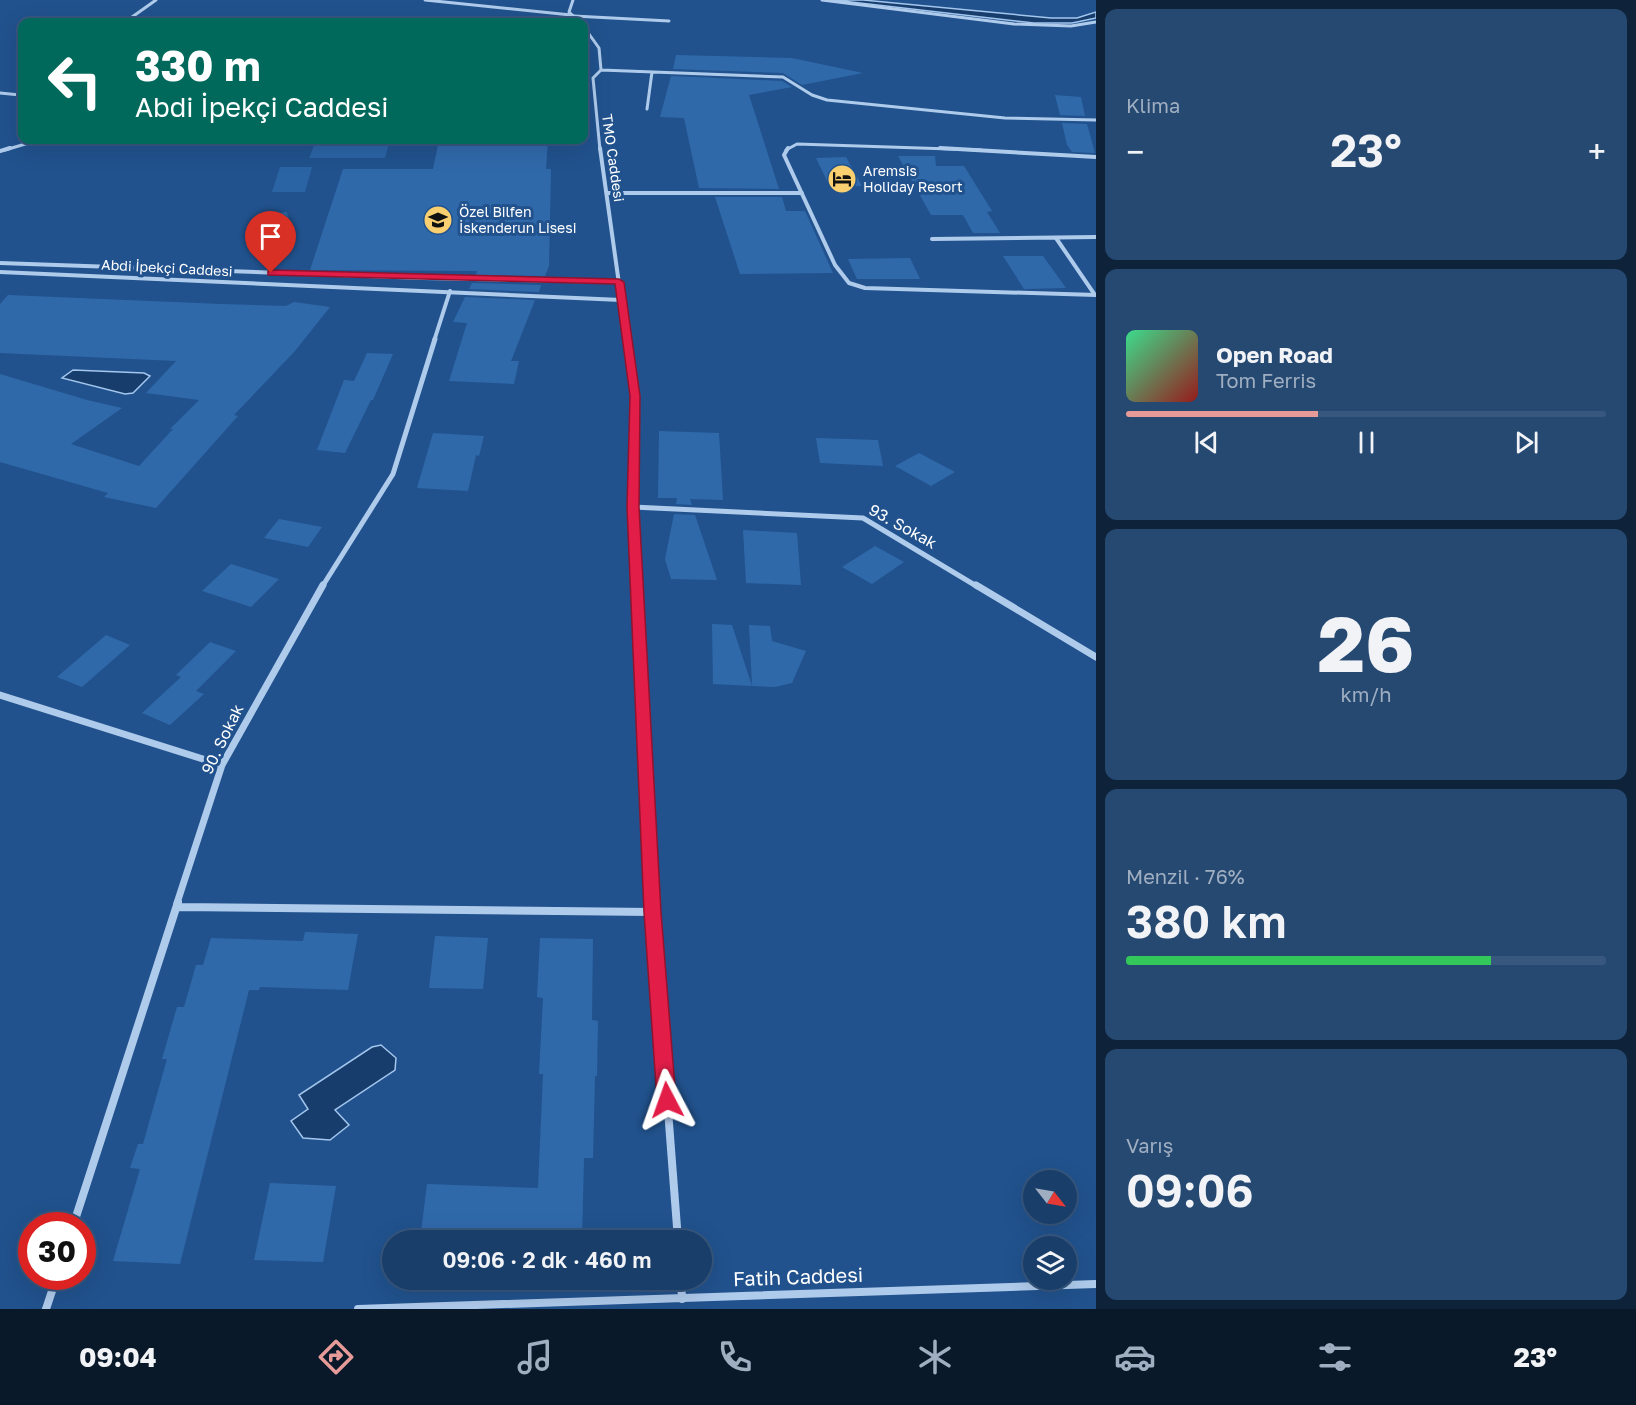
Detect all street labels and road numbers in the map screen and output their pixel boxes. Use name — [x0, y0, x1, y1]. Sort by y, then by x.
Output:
street label: TMO Caddesi — [599, 113, 628, 203]
street label: Abdi İpekçi Caddesi — [101, 256, 233, 279]
street label: 93. Sokak — [866, 499, 940, 553]
street label: 90. Sokak — [197, 701, 247, 777]
street label: Fatih Caddesi — [732, 1262, 864, 1290]

